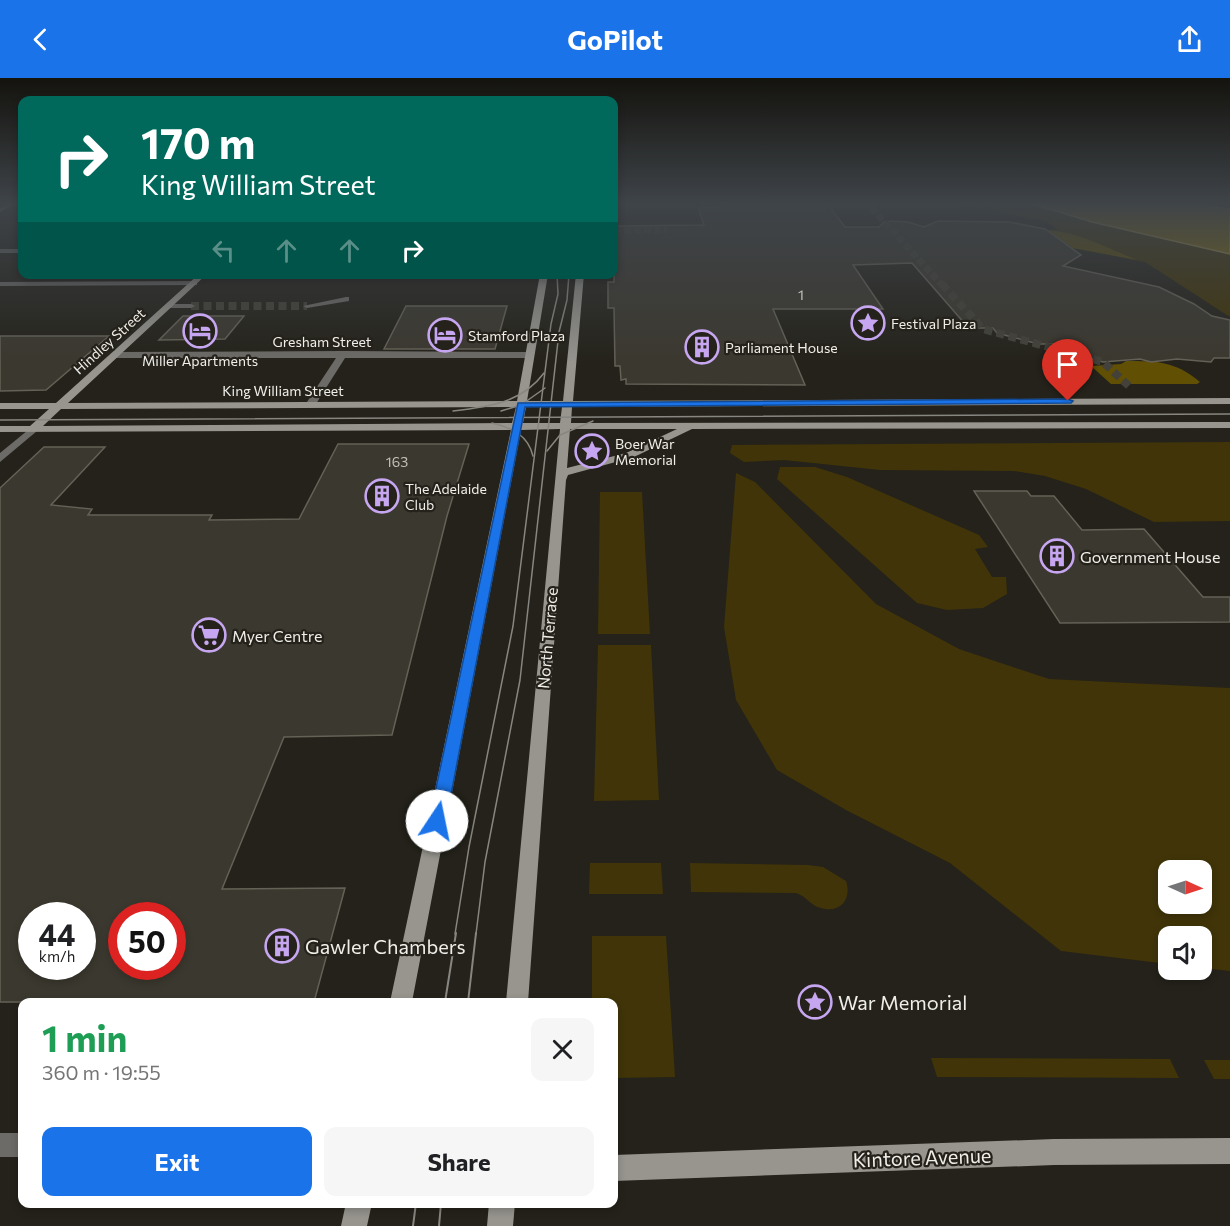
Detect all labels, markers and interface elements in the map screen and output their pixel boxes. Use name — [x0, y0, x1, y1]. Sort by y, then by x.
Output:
icon: back — [24, 23, 57, 56]
text: GoPilot — [567, 23, 663, 56]
icon: share — [1173, 23, 1206, 56]
text: 170 m — [141, 116, 255, 168]
icon: right — [42, 120, 120, 198]
text: King William Street — [141, 168, 376, 201]
icon: left — [207, 234, 240, 267]
icon: ahead — [270, 234, 303, 267]
icon: ahead — [333, 234, 366, 267]
icon: right — [396, 234, 429, 267]
house number: 1 — [798, 286, 804, 303]
street label: Hindley Street — [70, 304, 148, 378]
place icon: Festival Plaza — [850, 305, 886, 341]
hotel icon: Miller Apartments — [182, 313, 218, 349]
place label: Festival Plaza — [891, 315, 976, 332]
hotel icon: Stamford Plaza — [427, 317, 463, 353]
place label: Stamford Plaza — [468, 327, 565, 344]
building icon: Parliament House — [684, 329, 720, 365]
street label: Gresham Street — [272, 333, 372, 350]
place label: Parliament House — [725, 339, 838, 356]
pin — [1042, 339, 1093, 401]
icon: arrive — [1051, 348, 1084, 381]
place label: Miller Apartments — [142, 352, 258, 369]
street label: King William Street — [222, 382, 344, 399]
place icon: Boer War Memorial — [574, 433, 610, 469]
place label: Boer War Memorial — [615, 435, 676, 468]
house number: 163 — [386, 453, 408, 470]
building icon: The Adelaide Club — [364, 478, 400, 514]
place label: The Adelaide Club — [405, 480, 487, 513]
building icon: Government House — [1039, 538, 1075, 574]
place label: Government House — [1080, 547, 1220, 566]
street label: North Terrace — [533, 587, 561, 689]
supermarket icon: Myer Centre — [191, 617, 227, 653]
place label: Myer Centre — [232, 626, 322, 645]
position arrow — [405, 789, 469, 853]
north arrow — [1158, 860, 1212, 914]
map controls — [1158, 860, 1212, 980]
speed limit sign: 50 — [108, 902, 186, 980]
text: 44 — [39, 915, 75, 952]
button: sound — [1158, 926, 1212, 980]
building icon: Gawler Chambers — [264, 928, 300, 964]
place label: Gawler Chambers — [305, 934, 466, 958]
text: km/h — [39, 947, 75, 965]
place icon: War Memorial — [797, 984, 833, 1020]
place label: War Memorial — [838, 990, 967, 1014]
text: 1 min — [42, 1015, 127, 1059]
button: close — [531, 1018, 594, 1081]
text: 360 m · 19:55 — [42, 1060, 161, 1084]
button: Exit — [42, 1127, 312, 1196]
button: Share — [324, 1127, 594, 1196]
street label: Kintore Avenue — [852, 1143, 992, 1171]

